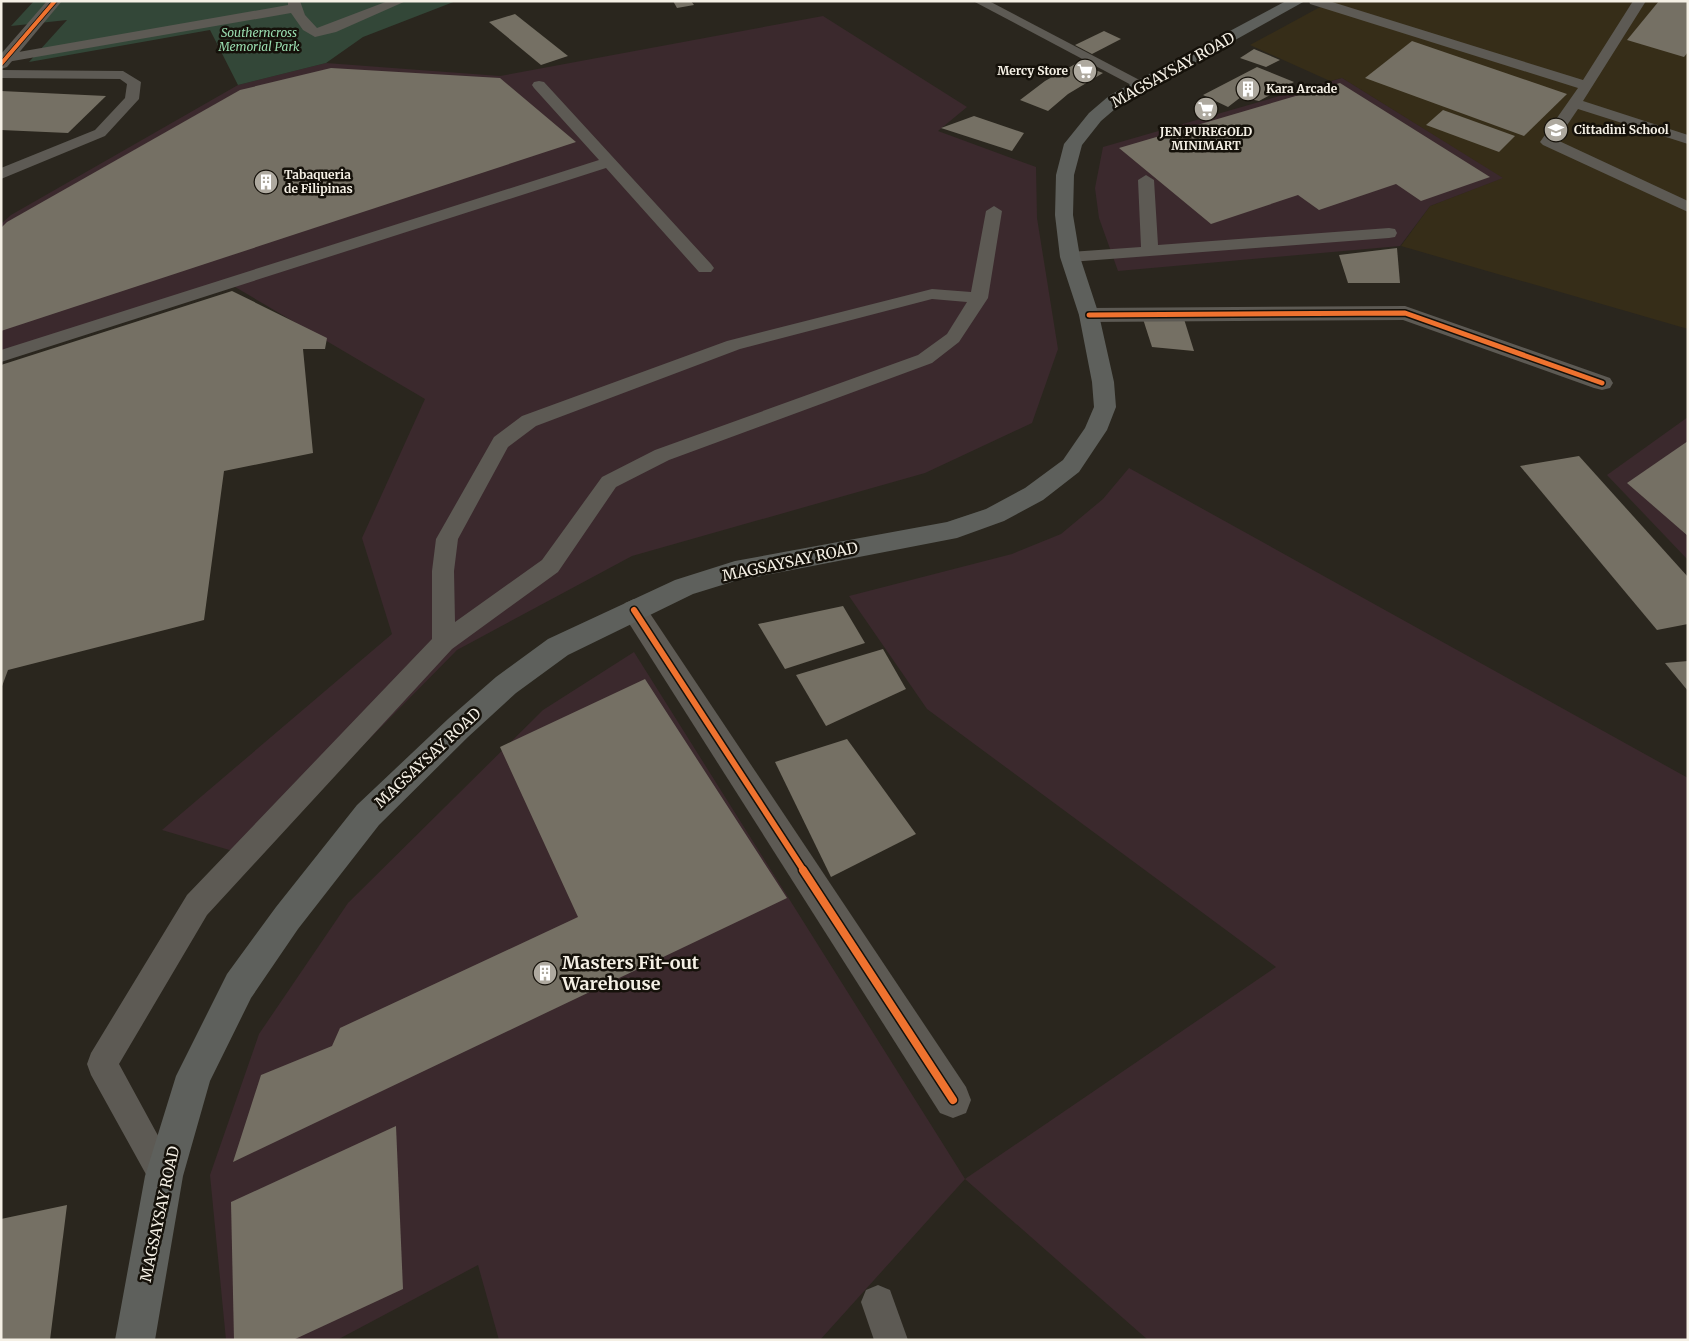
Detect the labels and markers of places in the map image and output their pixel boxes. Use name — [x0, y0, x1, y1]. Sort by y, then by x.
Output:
supermarket icon: Mercy Store — [1072, 58, 1098, 84]
place label: Mercy Store — [997, 63, 1068, 78]
building icon: Kara Arcade — [1235, 76, 1261, 102]
place label: Kara Arcade — [1266, 81, 1338, 96]
supermarket icon: JEN PUREGOLD MINIMART — [1193, 96, 1219, 122]
school or university icon: Cittadini School — [1543, 117, 1569, 143]
place label: Cittadini School — [1574, 122, 1669, 137]
place label: JEN PUREGOLD MINIMART — [1159, 124, 1252, 153]
place label: Tabaqueria de Filipinas — [284, 167, 353, 196]
building icon: Tabaqueria de Filipinas — [253, 169, 279, 195]
place label: Masters Fit-out Warehouse — [561, 951, 700, 995]
building icon: Masters Fit-out Warehouse — [532, 960, 558, 986]

